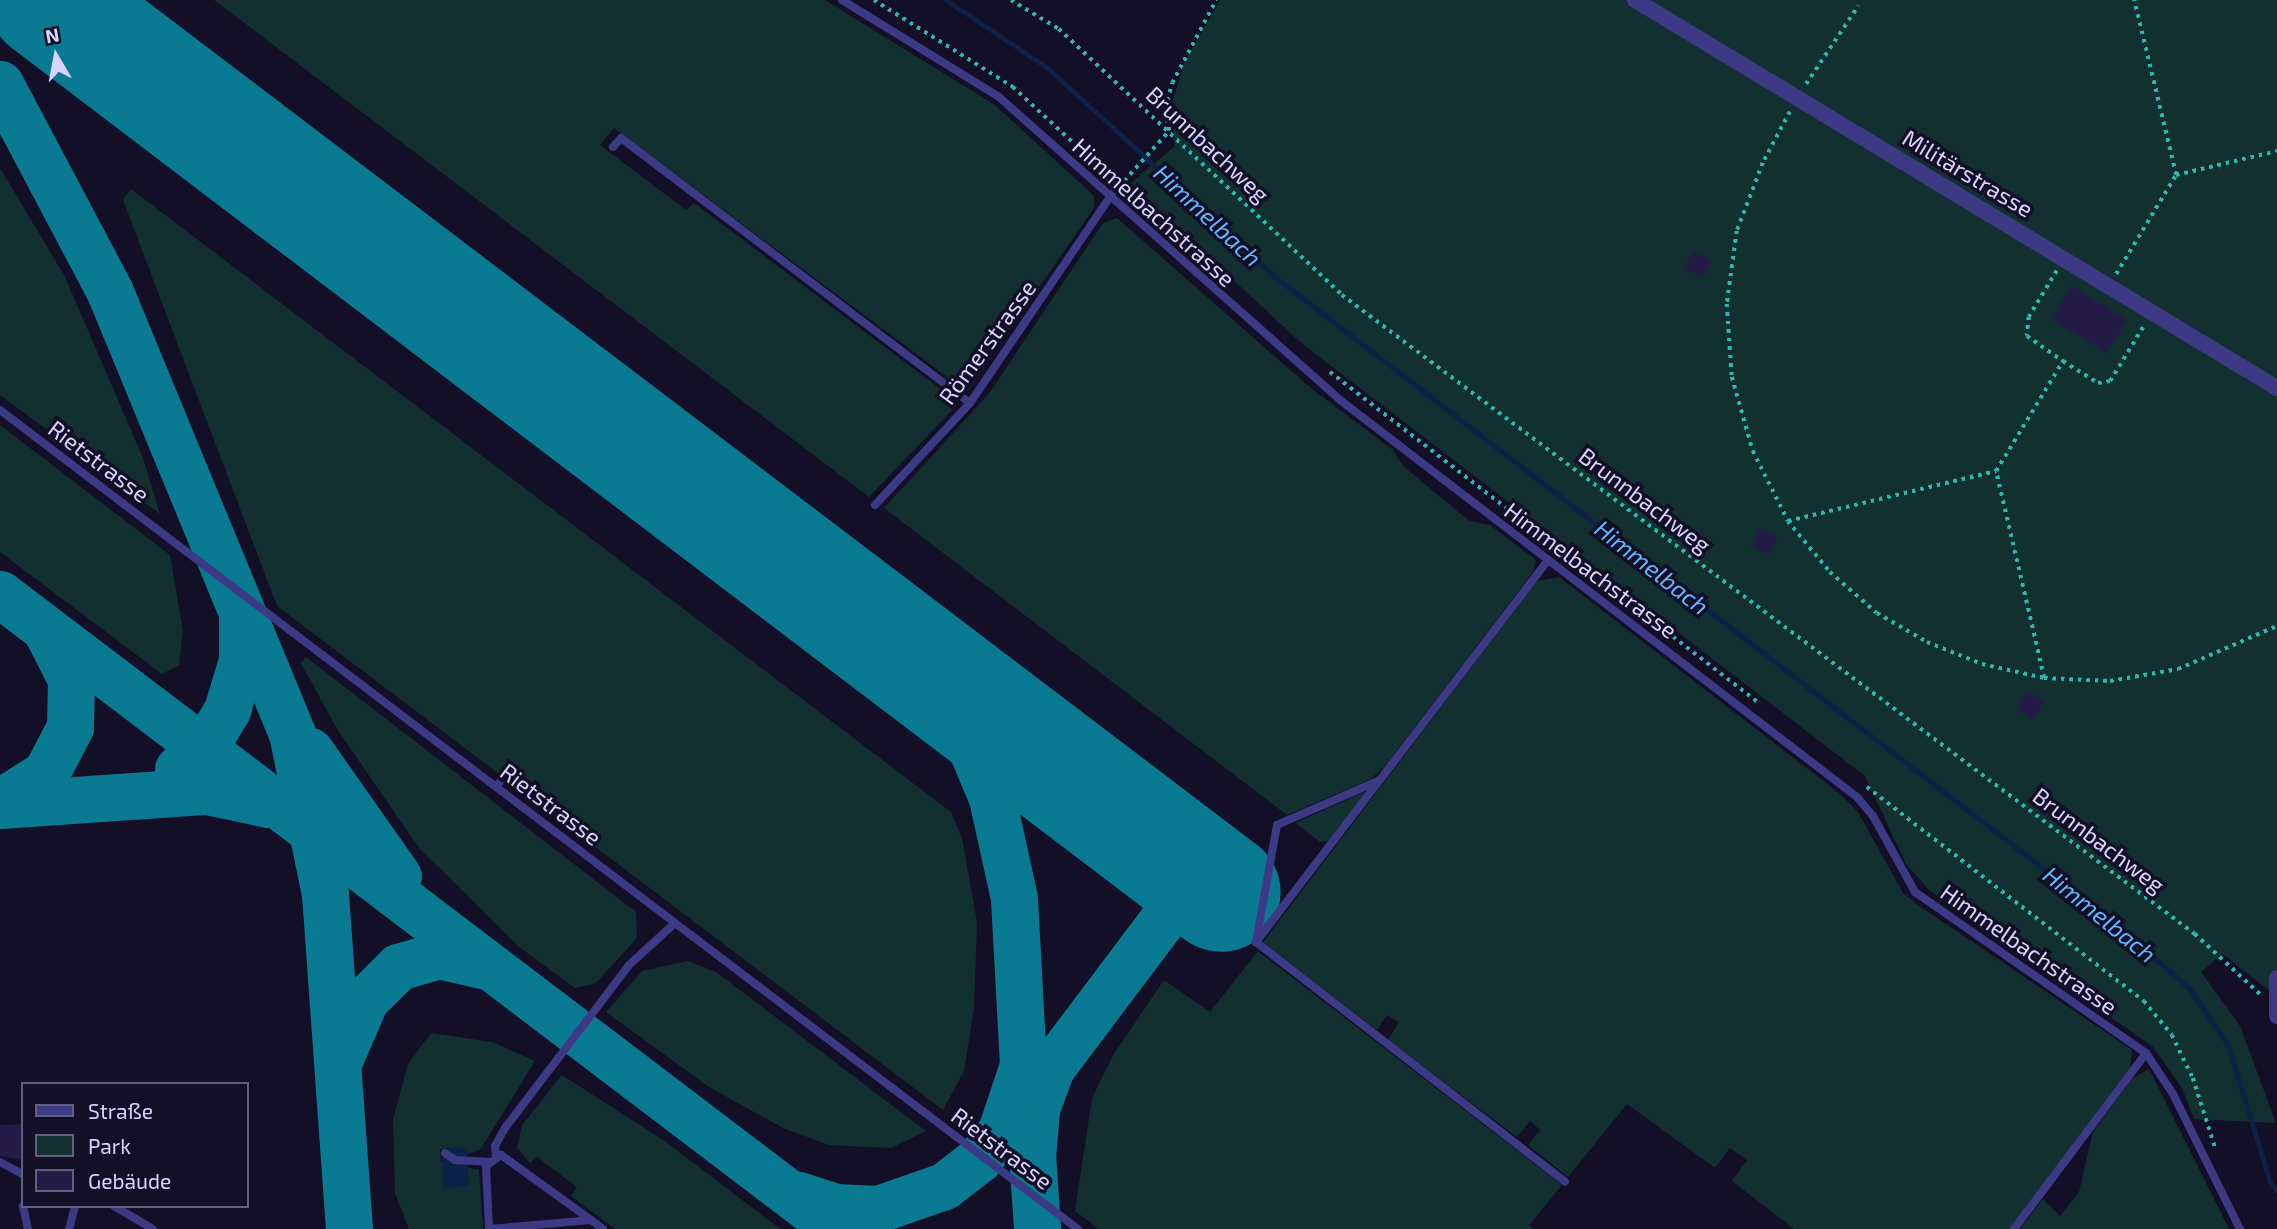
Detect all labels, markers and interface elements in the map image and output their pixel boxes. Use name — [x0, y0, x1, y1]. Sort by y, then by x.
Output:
north arrow — [21, 21, 91, 91]
text: N — [44, 22, 61, 47]
street label: Brunnbachweg — [1141, 80, 1275, 208]
street label: Militärstrasse — [1898, 123, 2038, 223]
street label: Himmelbachstrasse — [1067, 132, 1241, 292]
water label: Himmelbach — [1148, 158, 1268, 272]
street label: Römerstrasse — [933, 274, 1041, 410]
street label: Rietstrasse — [43, 414, 155, 508]
street label: Brunnbachweg — [1574, 442, 1716, 558]
street label: Himmelbachstrasse — [1499, 496, 1683, 644]
water label: Himmelbach — [1589, 514, 1715, 620]
street label: Rietstrasse — [495, 757, 607, 851]
street label: Brunnbachweg — [2028, 782, 2170, 898]
water label: Himmelbach — [2038, 860, 2162, 968]
street label: Himmelbachstrasse — [1936, 878, 2122, 1020]
legend — [21, 1082, 248, 1208]
text: Straße — [88, 1098, 153, 1123]
street label: Rietstrasse — [946, 1101, 1058, 1195]
text: Park — [88, 1133, 131, 1158]
text: Gebäude — [88, 1168, 171, 1193]

